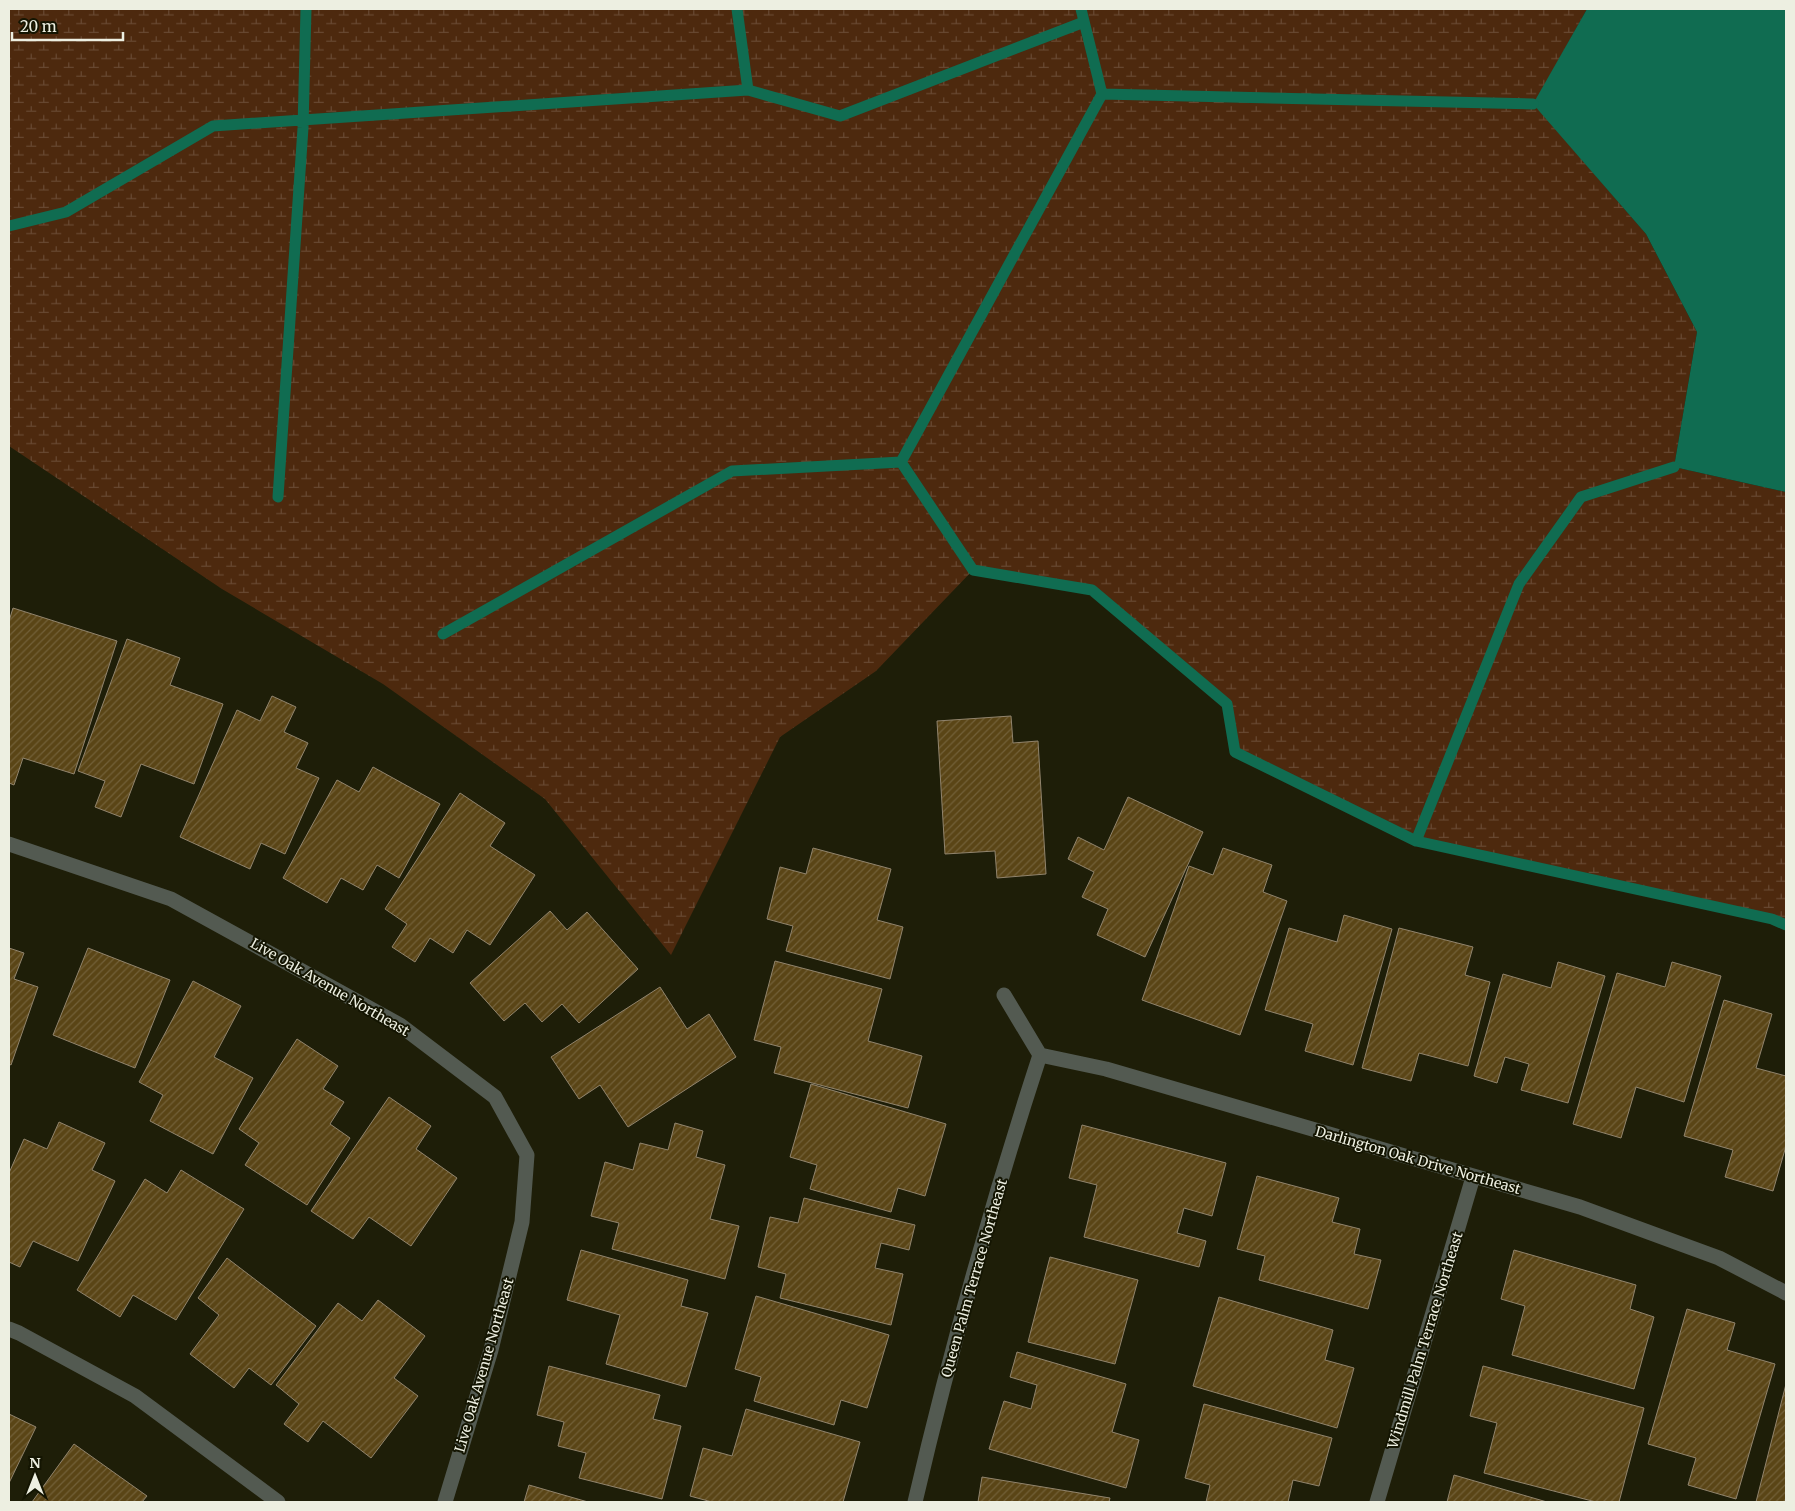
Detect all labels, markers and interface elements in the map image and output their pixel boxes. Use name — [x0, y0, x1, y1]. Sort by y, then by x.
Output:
scale bar — [12, 10, 124, 42]
text: 20 m — [20, 17, 57, 36]
street label: Live Oak Avenue Northeast — [247, 934, 413, 1040]
street label: Darlington Oak Drive Northeast — [1313, 1122, 1523, 1198]
street label: Queen Palm Terrace Northeast — [937, 1176, 1011, 1379]
street label: Windmill Palm Terrace Northeast — [1383, 1229, 1467, 1452]
street label: Live Oak Avenue Northeast — [450, 1275, 518, 1454]
north arrow — [10, 1451, 60, 1501]
text: N — [29, 1454, 41, 1472]

